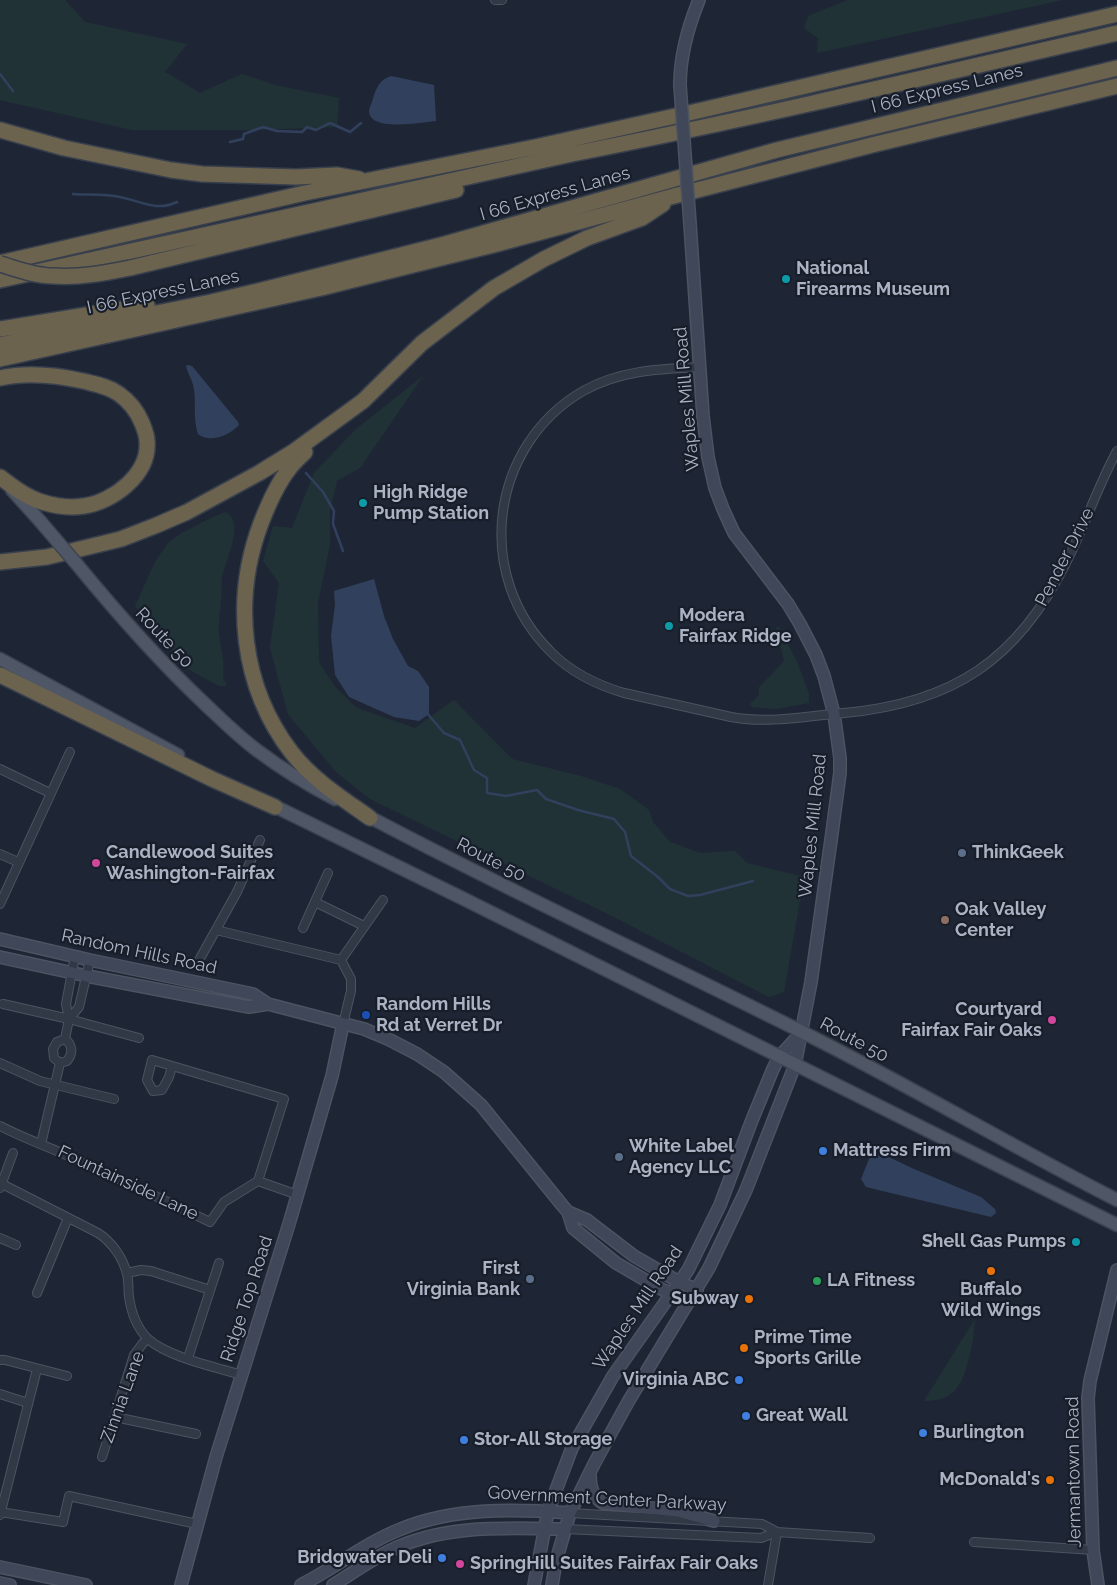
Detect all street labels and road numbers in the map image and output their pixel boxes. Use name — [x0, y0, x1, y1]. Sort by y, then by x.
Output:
street label: I 66 Express Lanes — [869, 60, 1025, 118]
street label: I 66 Express Lanes — [477, 162, 633, 226]
street label: I 66 Express Lanes — [85, 265, 241, 319]
street label: Waples Mill Road — [670, 326, 704, 472]
street label: Pender Drive — [1031, 504, 1099, 610]
street label: Route 50 — [131, 603, 197, 673]
street label: Waples Mill Road — [795, 753, 831, 899]
street label: Route 50 — [453, 833, 529, 887]
street label: Random Hills Road — [59, 925, 219, 979]
street label: Route 50 — [816, 1013, 892, 1067]
street label: Fountainside Lane — [54, 1141, 202, 1225]
street label: Ridge Top Road — [216, 1233, 278, 1365]
street label: Waples Mill Road — [589, 1242, 687, 1374]
street label: Zinnia Lane — [96, 1348, 150, 1446]
street label: Jermantown Road — [1062, 1396, 1086, 1548]
street label: Government Center Parkway — [487, 1482, 727, 1516]

